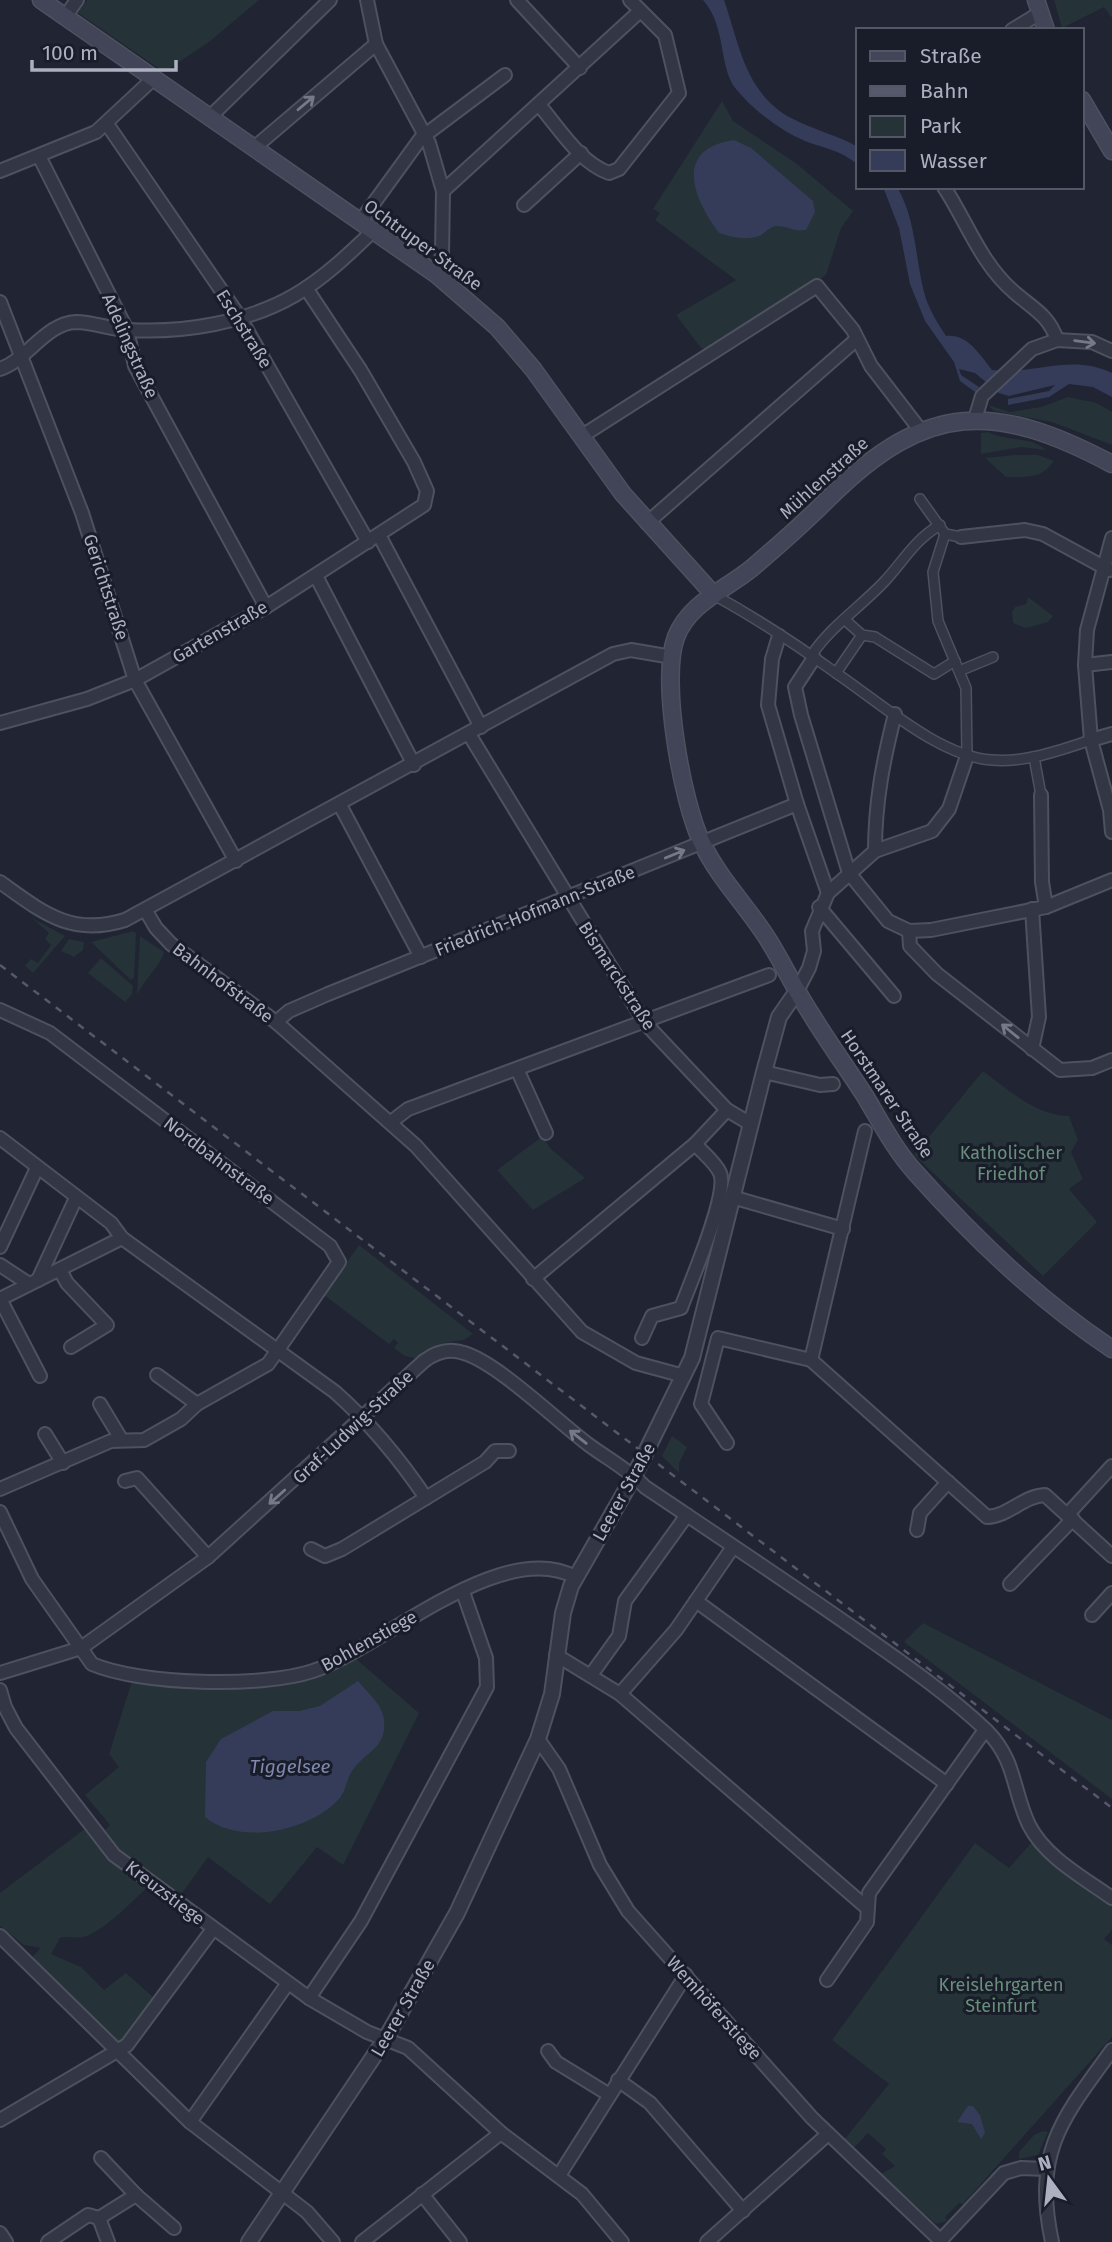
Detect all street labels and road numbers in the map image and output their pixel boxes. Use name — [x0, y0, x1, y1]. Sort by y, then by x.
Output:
street label: Ochtruper Straße — [360, 195, 486, 295]
street label: Eschstraße — [211, 286, 277, 372]
street label: Adelingstraße — [97, 290, 163, 402]
street label: Mühlenstraße — [775, 432, 873, 524]
street label: Gerichtstraße — [78, 531, 134, 643]
street label: Gartenstraße — [169, 596, 271, 668]
street label: Friedrich-Hofmann-Straße — [432, 861, 638, 961]
street label: Bismarckstraße — [574, 917, 660, 1035]
street label: Bahnhofstraße — [168, 938, 278, 1028]
street label: Horstmarer Straße — [836, 1026, 938, 1162]
street label: Nordbahnstraße — [159, 1112, 279, 1210]
street label: Graf-Ludwig-Straße — [288, 1365, 418, 1489]
street label: Leerer Straße — [588, 1439, 660, 1545]
street label: Bohlenstiege — [317, 1606, 421, 1676]
street label: Kreuzstiege — [121, 1856, 209, 1930]
street label: Wemhöferstiege — [662, 1952, 766, 2064]
street label: Leerer Straße — [366, 1955, 440, 2061]

